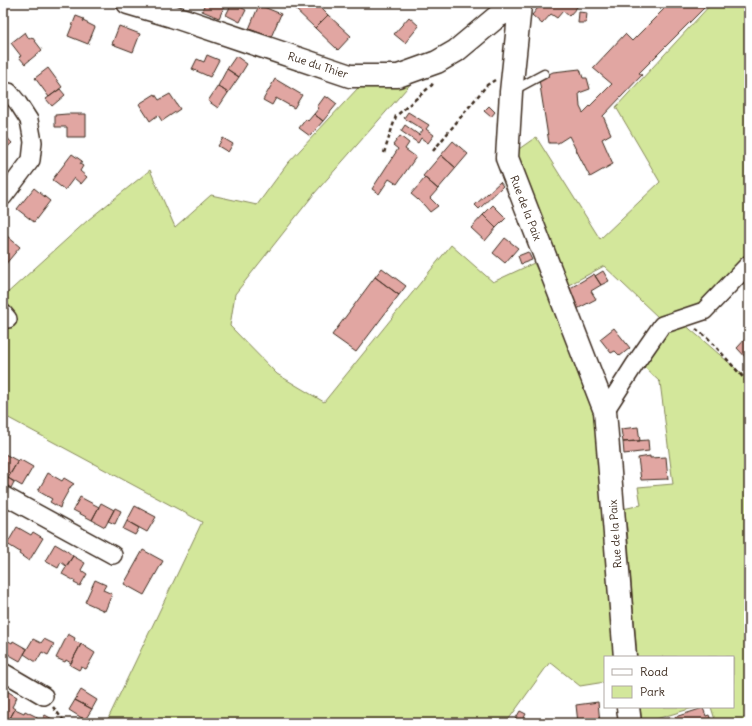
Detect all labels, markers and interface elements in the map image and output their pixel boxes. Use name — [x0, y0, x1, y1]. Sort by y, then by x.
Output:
street label: Rue du Thier — [286, 49, 350, 81]
street label: Rue de la Paix — [507, 173, 545, 243]
street label: Rue de la Paix — [606, 499, 624, 569]
legend — [604, 656, 734, 708]
text: Road — [640, 664, 668, 679]
text: Park — [640, 684, 665, 699]

